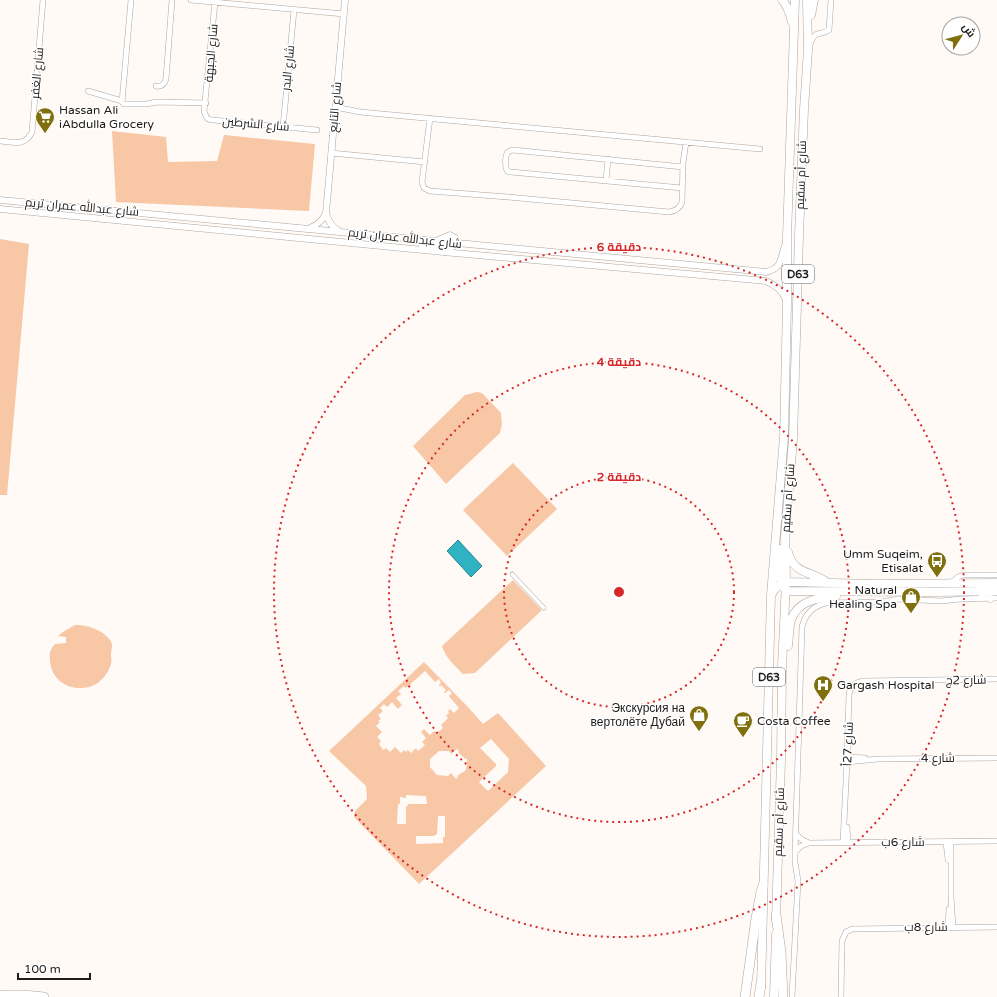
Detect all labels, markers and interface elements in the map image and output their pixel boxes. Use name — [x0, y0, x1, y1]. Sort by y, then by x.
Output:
north arrow — [941, 16, 981, 56]
text: ش — [959, 21, 978, 40]
street label: شارع الجبهة — [201, 23, 222, 83]
street label: شارع البدر — [279, 44, 298, 93]
street label: شارع الغفر — [28, 47, 47, 100]
street label: شارع التابع — [326, 81, 345, 133]
place label: Hassan Ali iAbdulla Grocery — [59, 103, 155, 131]
supermarket icon: Hassan Ali iAbdulla Grocery — [34, 106, 56, 134]
street label: شارع الشرطين — [222, 114, 290, 135]
street label: شارع أم سقيم — [792, 140, 810, 210]
street label: شارع عبدالله عمران تريم — [24, 194, 140, 220]
street label: شارع عبدالله عمران تريم — [347, 224, 463, 252]
text: 6 دقيقة — [597, 240, 641, 254]
road number: D63 — [782, 265, 814, 283]
text: 4 دقيقة — [597, 355, 641, 369]
street label: شارع أم سقيم — [778, 463, 798, 533]
text: 2 دقيقة — [597, 470, 641, 484]
place label: Umm Suqeim, Etisalat — [843, 547, 923, 575]
bus stop icon: Umm Suqeim, Etisalat — [926, 550, 948, 578]
place label: Natural Healing Spa — [829, 583, 897, 611]
centre of rings — [612, 585, 626, 599]
shop icon: Natural Healing Spa — [900, 586, 922, 614]
road number: D63 — [753, 668, 785, 686]
street label: شارع 2ج — [945, 673, 987, 688]
hospital icon: Gargash Hospital — [812, 674, 834, 702]
place label: Gargash Hospital — [837, 678, 935, 692]
place label: Экскурсия на вертолёте Дубай — [591, 701, 685, 729]
shop icon: Экскурсия на вертолёте Дубай — [688, 704, 710, 732]
cafe icon: Costa Coffee — [732, 710, 754, 738]
place label: Costa Coffee — [757, 714, 831, 728]
street label: شارع 27أ — [839, 721, 857, 767]
street label: شارع 4 — [921, 751, 955, 766]
street label: شارع أم سقيم — [770, 787, 788, 857]
street label: شارع 6ب — [881, 835, 925, 850]
street label: شارع 8ب — [904, 920, 948, 935]
scale bar — [18, 955, 90, 981]
text: 100 m — [24, 962, 61, 976]

